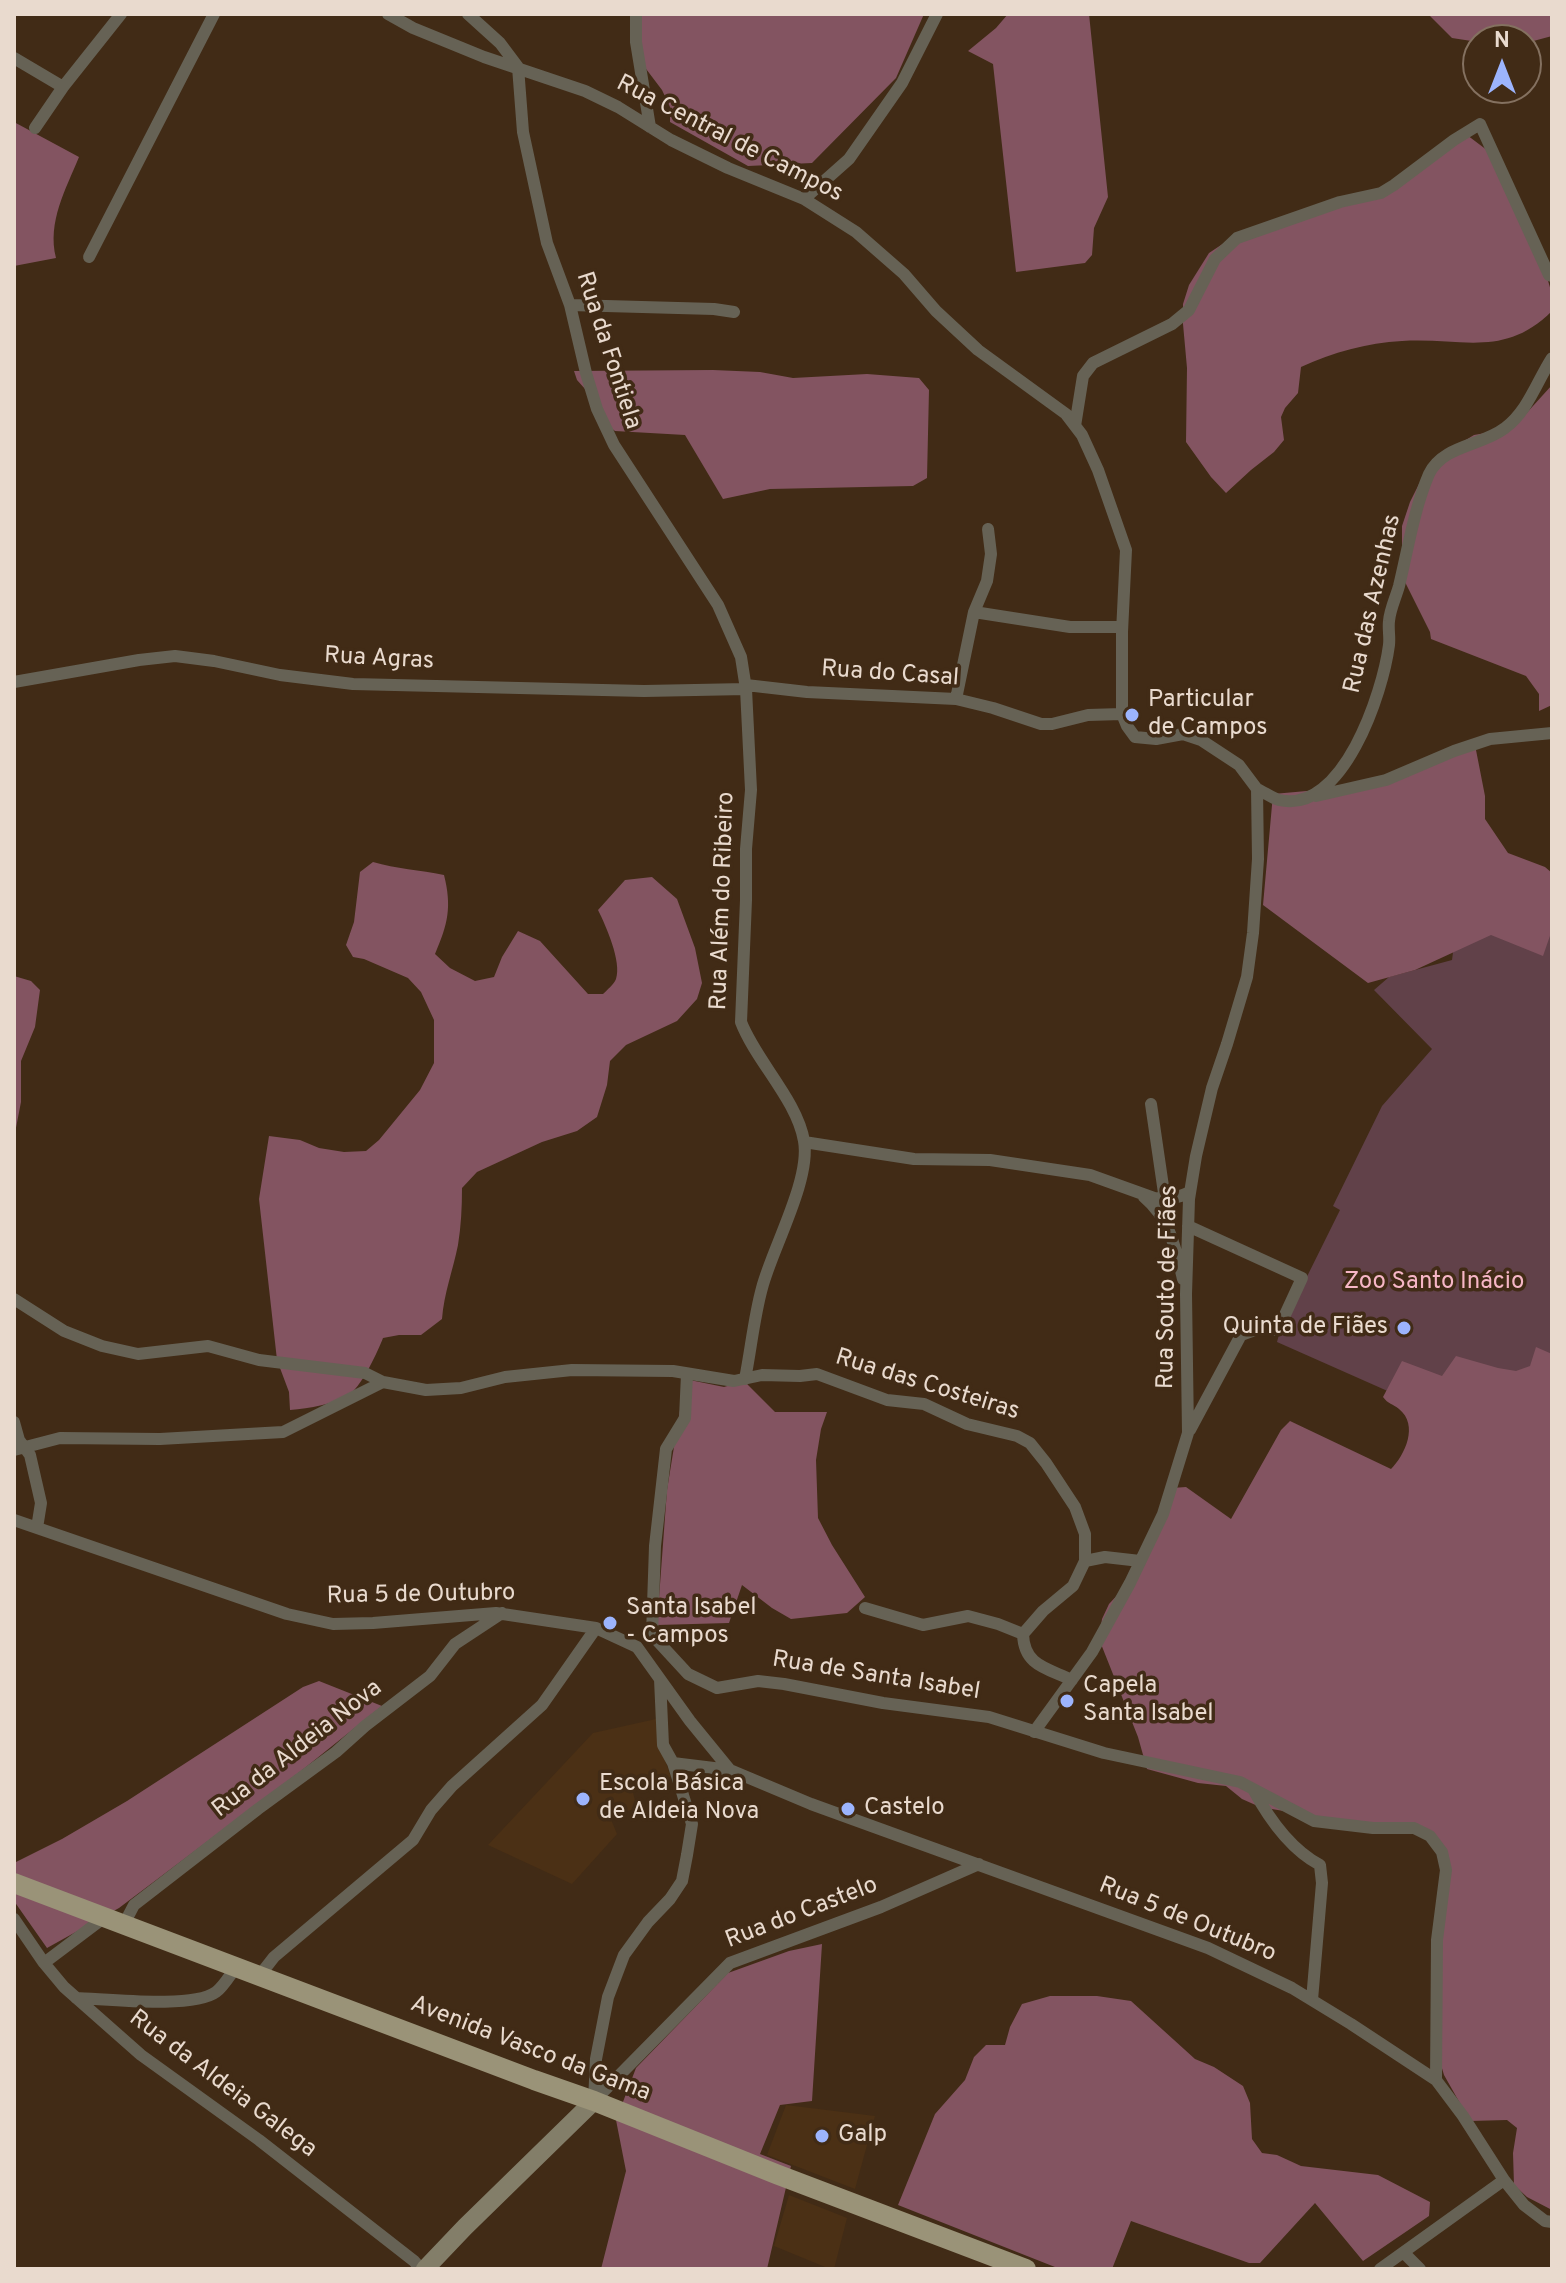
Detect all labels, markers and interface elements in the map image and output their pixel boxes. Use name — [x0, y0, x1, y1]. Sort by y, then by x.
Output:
north arrow — [1462, 24, 1542, 104]
text: N — [1494, 28, 1510, 55]
street label: Rua Central de Campos — [611, 70, 847, 210]
street label: Rua da Fontiela — [568, 269, 646, 433]
street label: Rua das Azenhas — [1339, 512, 1409, 696]
street label: Rua Agras — [323, 643, 435, 677]
street label: Rua do Casal — [820, 656, 960, 694]
place label: Particular de Campos — [1148, 687, 1267, 743]
marker: Particular de Campos — [1123, 706, 1141, 724]
street label: Rua Além do Ribeiro — [706, 791, 742, 1011]
street label: Rua Souto de Fiães — [1153, 1185, 1185, 1389]
park label: Zoo Santo Inácio — [1344, 1269, 1524, 1297]
place label: Quinta de Fiães — [1222, 1314, 1388, 1342]
marker: Quinta de Fiães — [1395, 1319, 1413, 1337]
street label: Rua das Costeiras — [831, 1344, 1023, 1428]
street label: Rua 5 de Outubro — [326, 1580, 516, 1612]
place label: Santa Isabel - Campos — [626, 1595, 757, 1651]
marker: Santa Isabel - Campos — [601, 1614, 619, 1632]
street label: Rua de Santa Isabel — [770, 1646, 982, 1708]
place label: Capela Santa Isabel — [1083, 1673, 1214, 1729]
street label: Rua da Aldeia Nova — [207, 1675, 389, 1825]
marker: Capela Santa Isabel — [1058, 1692, 1076, 1710]
place label: Escola Básica de Aldeia Nova — [599, 1771, 759, 1827]
marker: Escola Básica de Aldeia Nova — [574, 1790, 592, 1808]
place label: Castelo — [864, 1795, 945, 1823]
marker: Castelo — [839, 1800, 857, 1818]
street label: Rua do Castelo — [722, 1872, 882, 1956]
street label: Rua 5 de Outubro — [1094, 1872, 1280, 1970]
street label: Avenida Vasco da Gama — [406, 1991, 654, 2109]
street label: Rua da Aldeia Galega — [122, 2005, 322, 2165]
place label: Galp — [838, 2122, 887, 2150]
marker: Galp — [813, 2127, 831, 2145]

